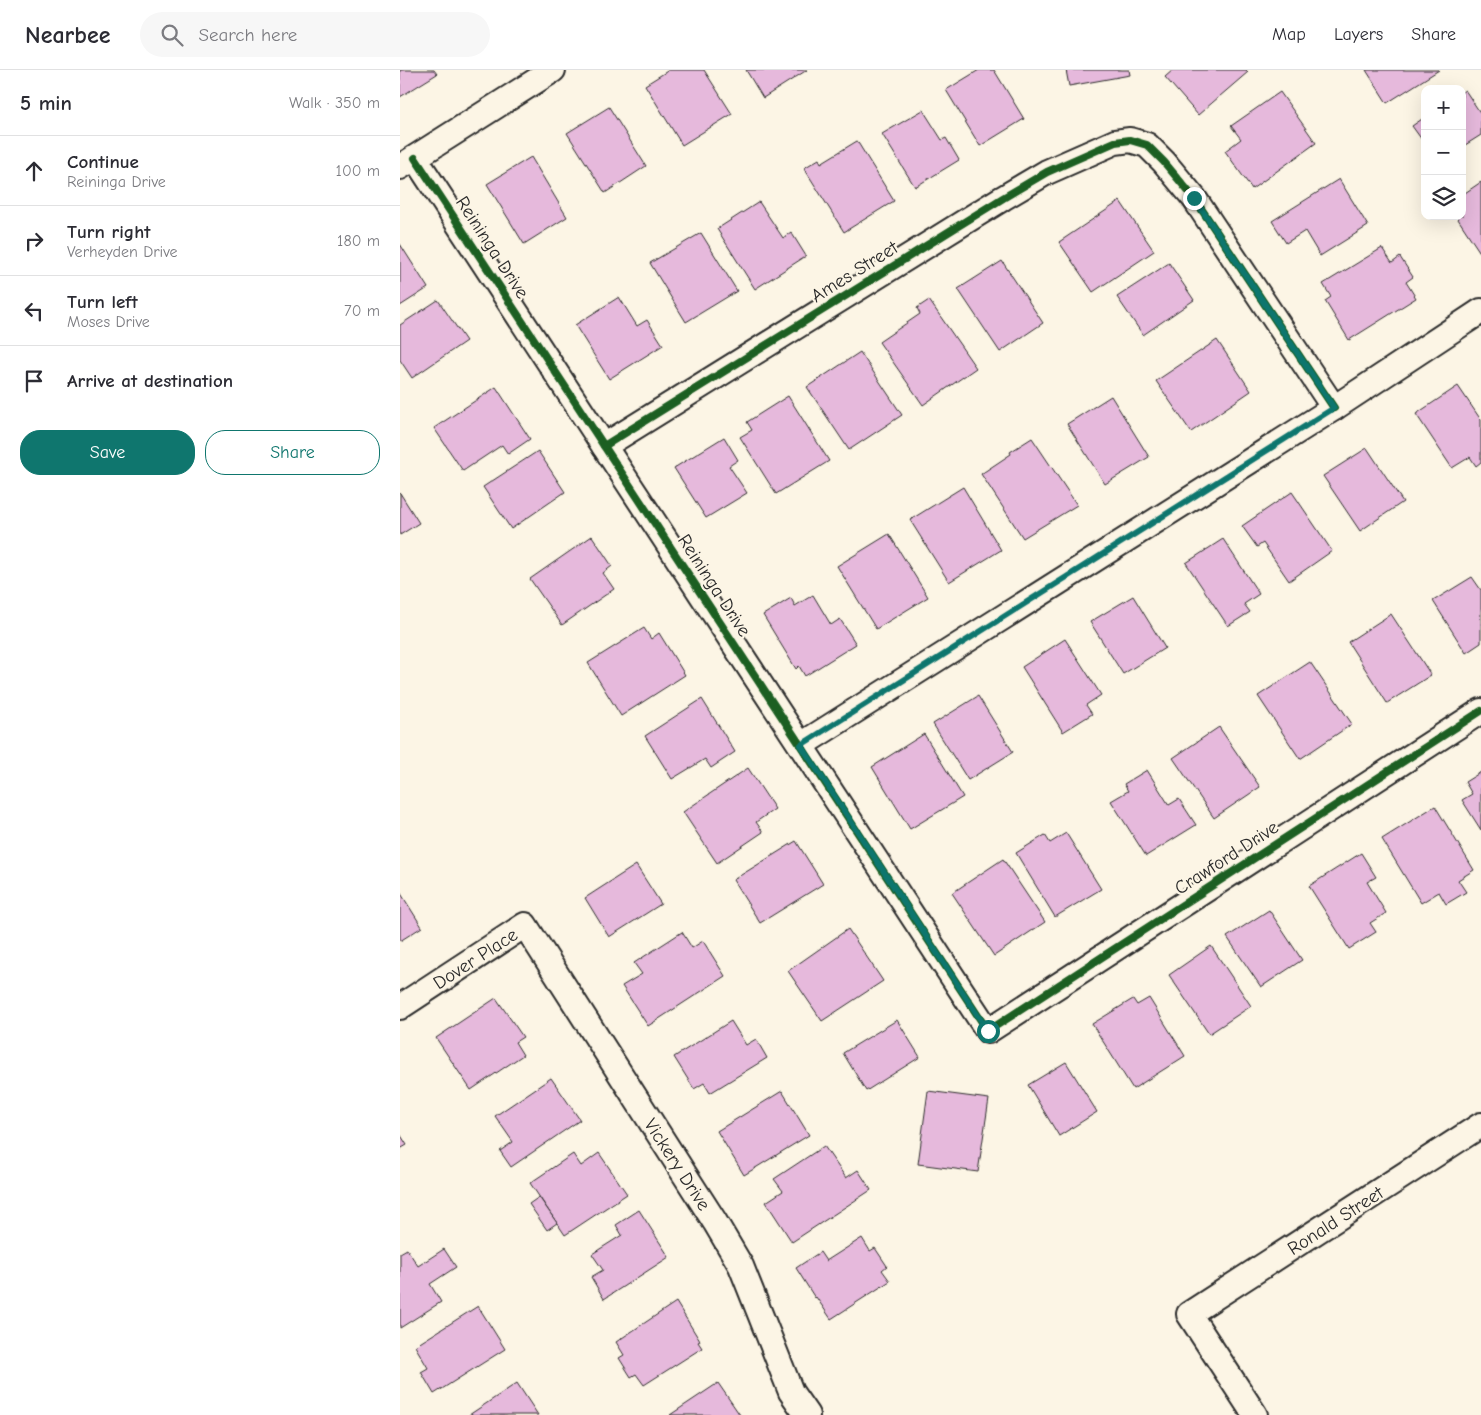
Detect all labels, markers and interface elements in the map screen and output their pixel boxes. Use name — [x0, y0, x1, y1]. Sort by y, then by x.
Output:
search box — [140, 12, 490, 57]
text: Nearbee — [25, 21, 110, 49]
icon: search — [158, 21, 186, 49]
text: Search here — [198, 24, 297, 46]
text: Map — [1272, 24, 1306, 45]
text: Layers — [1334, 24, 1383, 45]
text: Share — [1411, 24, 1456, 45]
map controls — [1421, 85, 1466, 220]
button: + — [1421, 85, 1466, 130]
text: 5 min — [20, 91, 72, 115]
text: Walk · 350 m — [289, 94, 380, 112]
button: − — [1421, 130, 1466, 175]
text: Continue — [67, 151, 139, 173]
icon: ahead — [20, 157, 48, 185]
text: 100 m — [336, 162, 380, 180]
text: Reininga Drive — [67, 173, 166, 191]
button: layers — [1421, 175, 1466, 220]
route end — [1183, 187, 1206, 210]
street label: Reininga Drive — [451, 192, 533, 303]
text: Turn right — [67, 221, 151, 243]
icon: right — [20, 227, 48, 255]
text: 180 m — [337, 232, 380, 250]
street label: Ames Street — [807, 236, 902, 307]
text: Verheyden Drive — [67, 243, 178, 261]
text: Turn left — [67, 291, 138, 313]
icon: left — [20, 297, 48, 325]
text: 70 m — [344, 302, 380, 320]
text: Moses Drive — [67, 313, 150, 331]
icon: arrive — [20, 367, 48, 395]
text: Arrive at destination — [67, 370, 233, 392]
button: Save — [20, 430, 195, 475]
button: Share — [205, 430, 380, 475]
street label: Reininga Drive — [673, 530, 755, 641]
street label: Crawford Drive — [1171, 816, 1283, 900]
street label: Dover Place — [429, 923, 522, 994]
route start — [977, 1020, 1000, 1043]
street label: Vickery Drive — [639, 1114, 715, 1215]
street label: Ronald Street — [1284, 1181, 1388, 1260]

